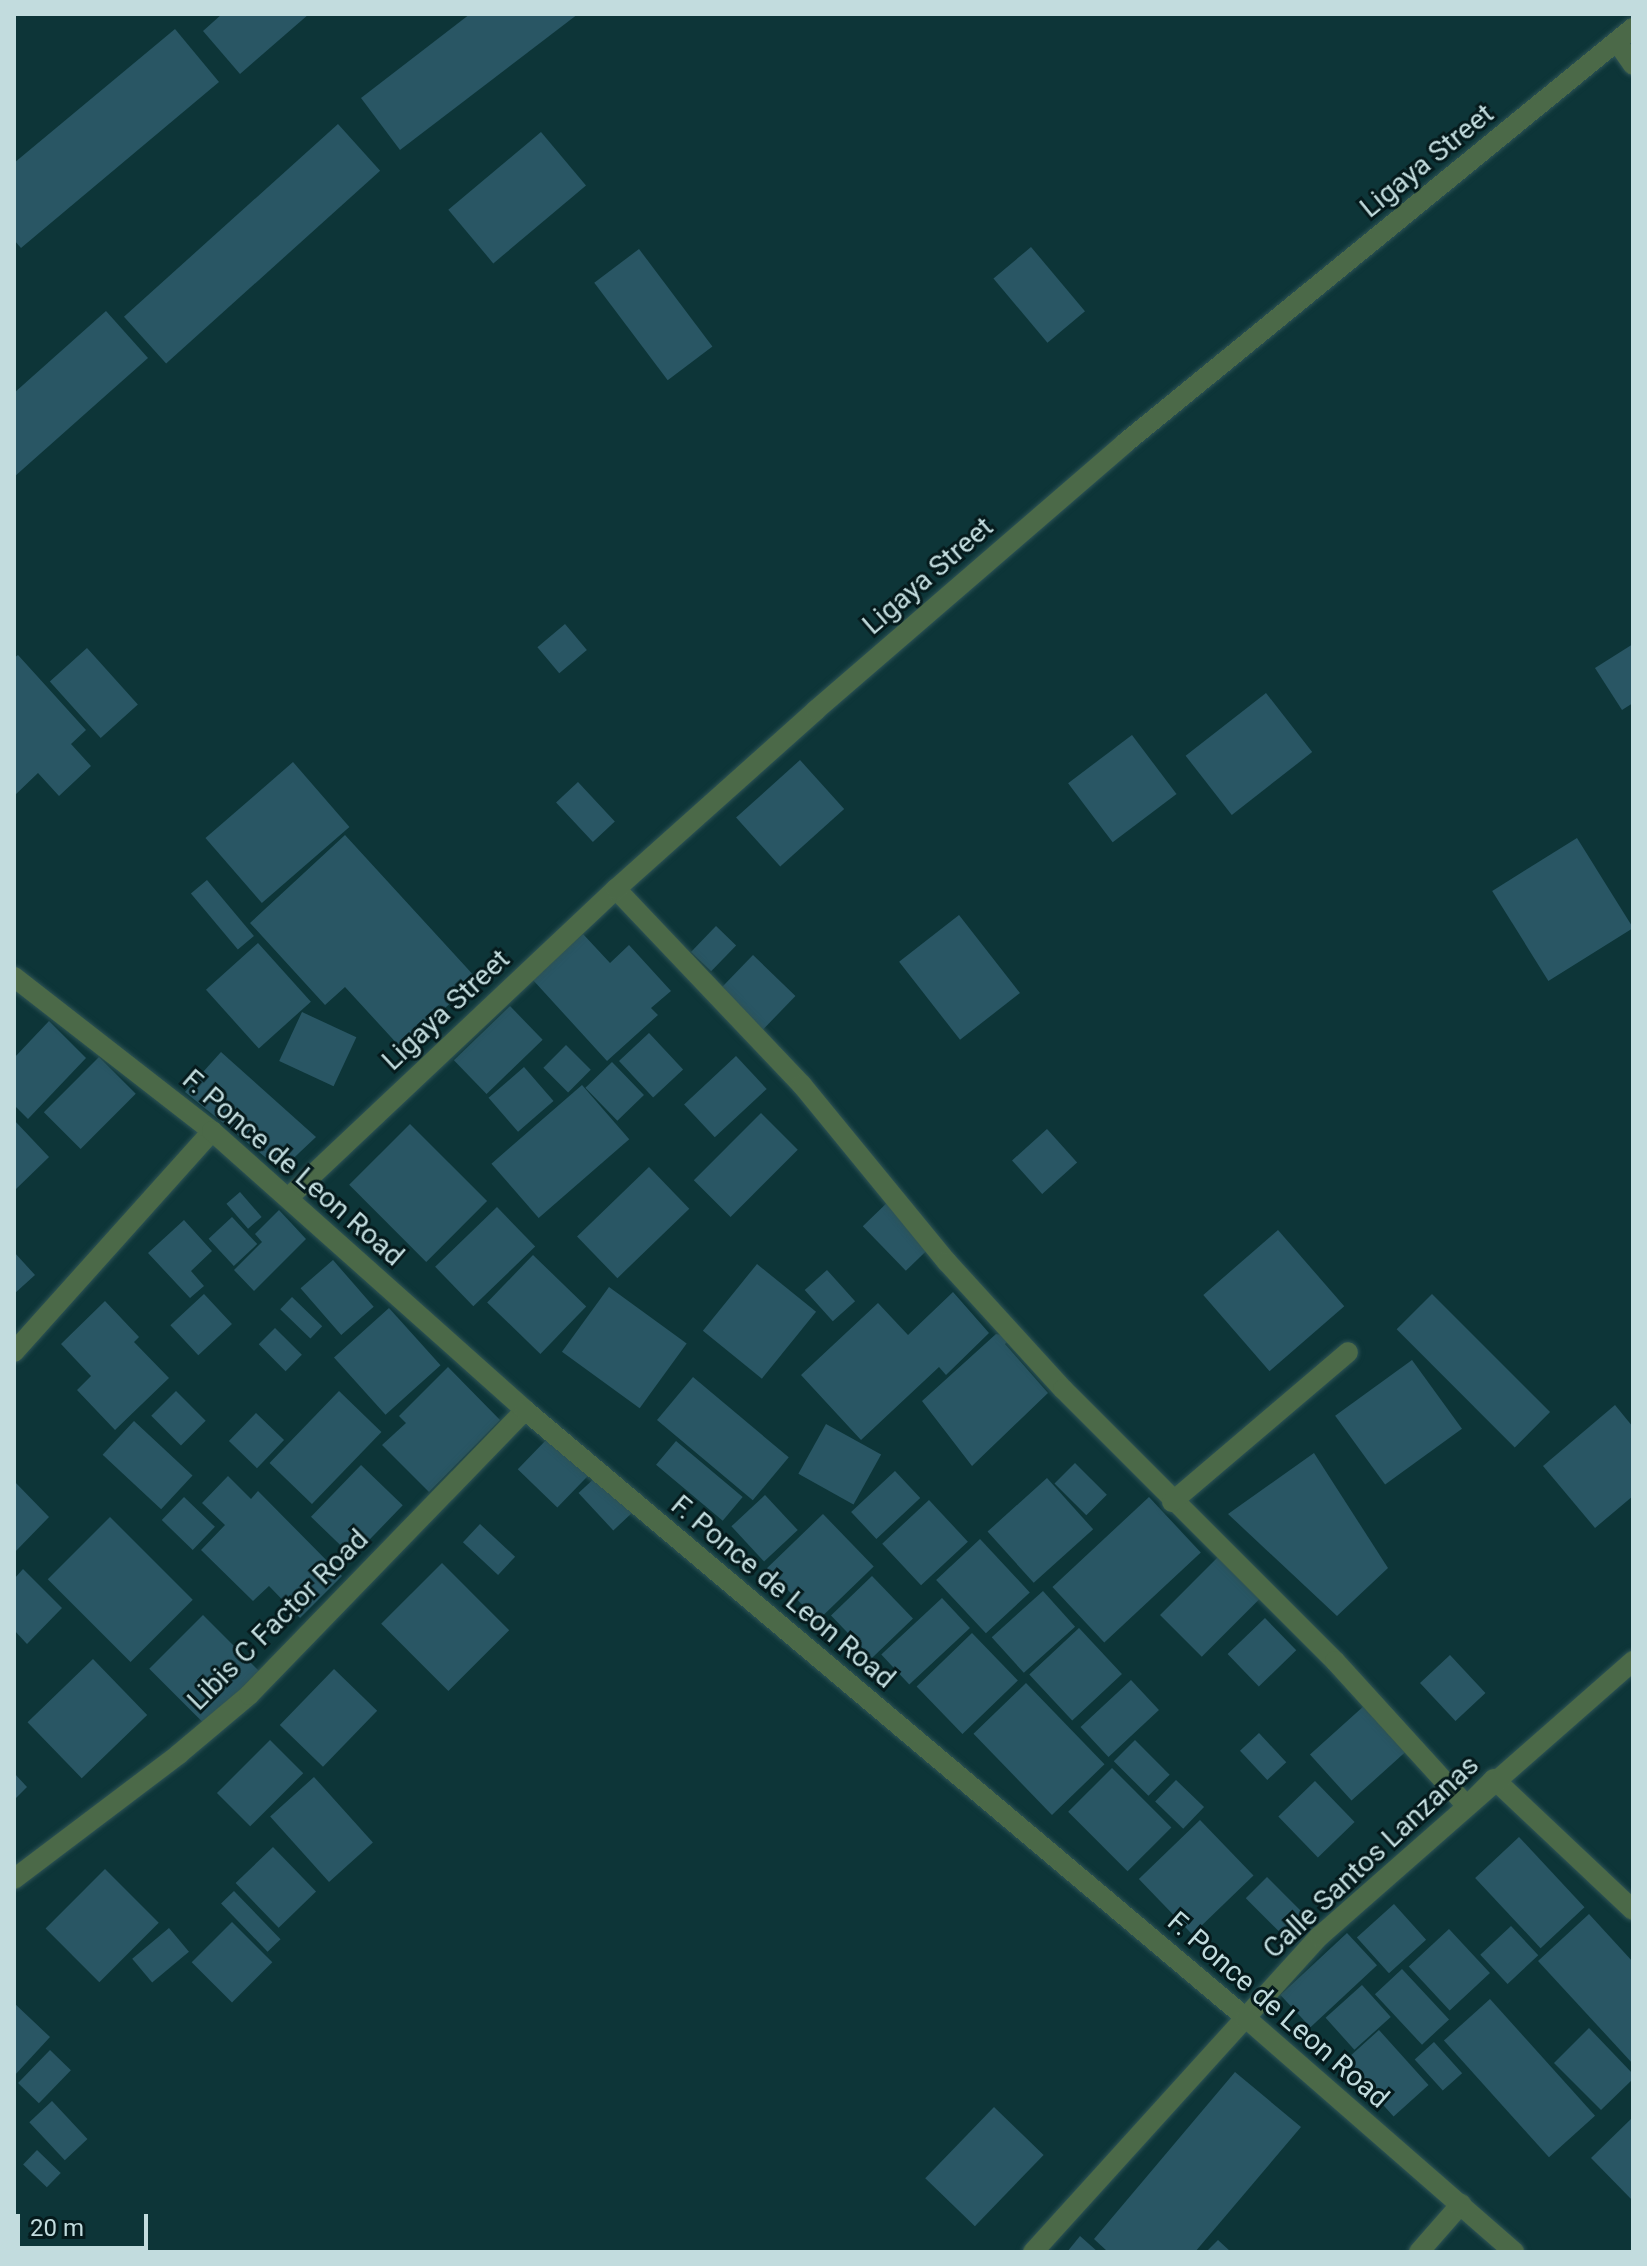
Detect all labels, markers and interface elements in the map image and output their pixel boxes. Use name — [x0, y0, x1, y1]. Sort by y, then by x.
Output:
street label: Ligaya Street — [1354, 97, 1500, 225]
street label: Ligaya Street — [856, 510, 1000, 642]
street label: Ligaya Street — [375, 943, 517, 1077]
street label: F. Ponce de Leon Road — [176, 1063, 410, 1273]
street label: F. Ponce de Leon Road — [664, 1488, 902, 1696]
street label: Libis C Factor Road — [181, 1523, 375, 1717]
street label: Calle Santos Lanzanas — [1256, 1748, 1486, 1966]
street label: F. Ponce de Leon Road — [1161, 1905, 1395, 2115]
scale bar — [20, 2198, 152, 2248]
text: 20 m — [30, 2214, 84, 2242]

